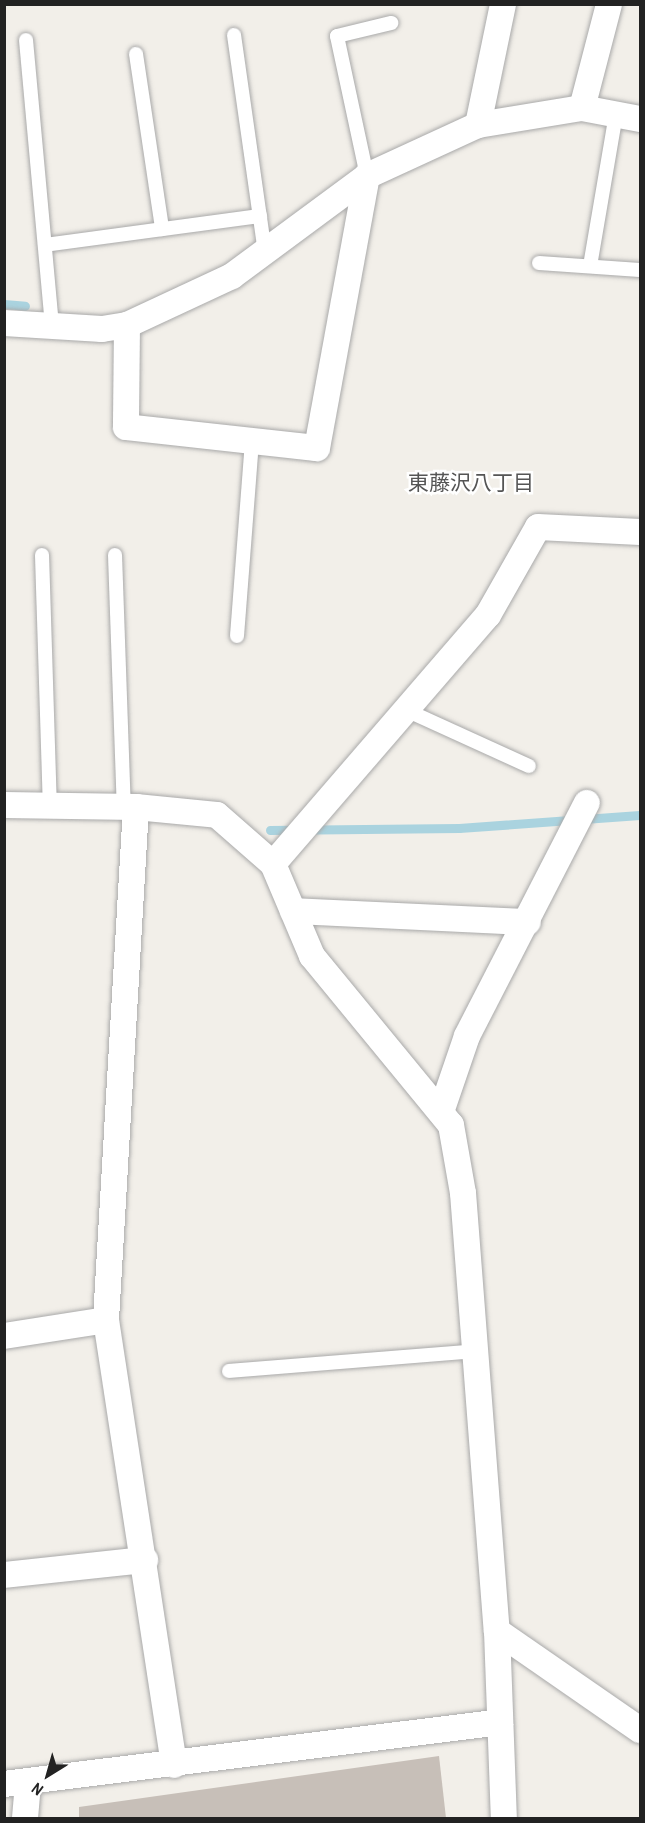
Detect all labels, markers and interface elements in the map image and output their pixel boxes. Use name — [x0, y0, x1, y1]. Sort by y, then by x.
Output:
district label: 東藤沢八丁目 — [408, 470, 534, 496]
north arrow — [18, 1745, 78, 1805]
text: N — [27, 1778, 48, 1801]

